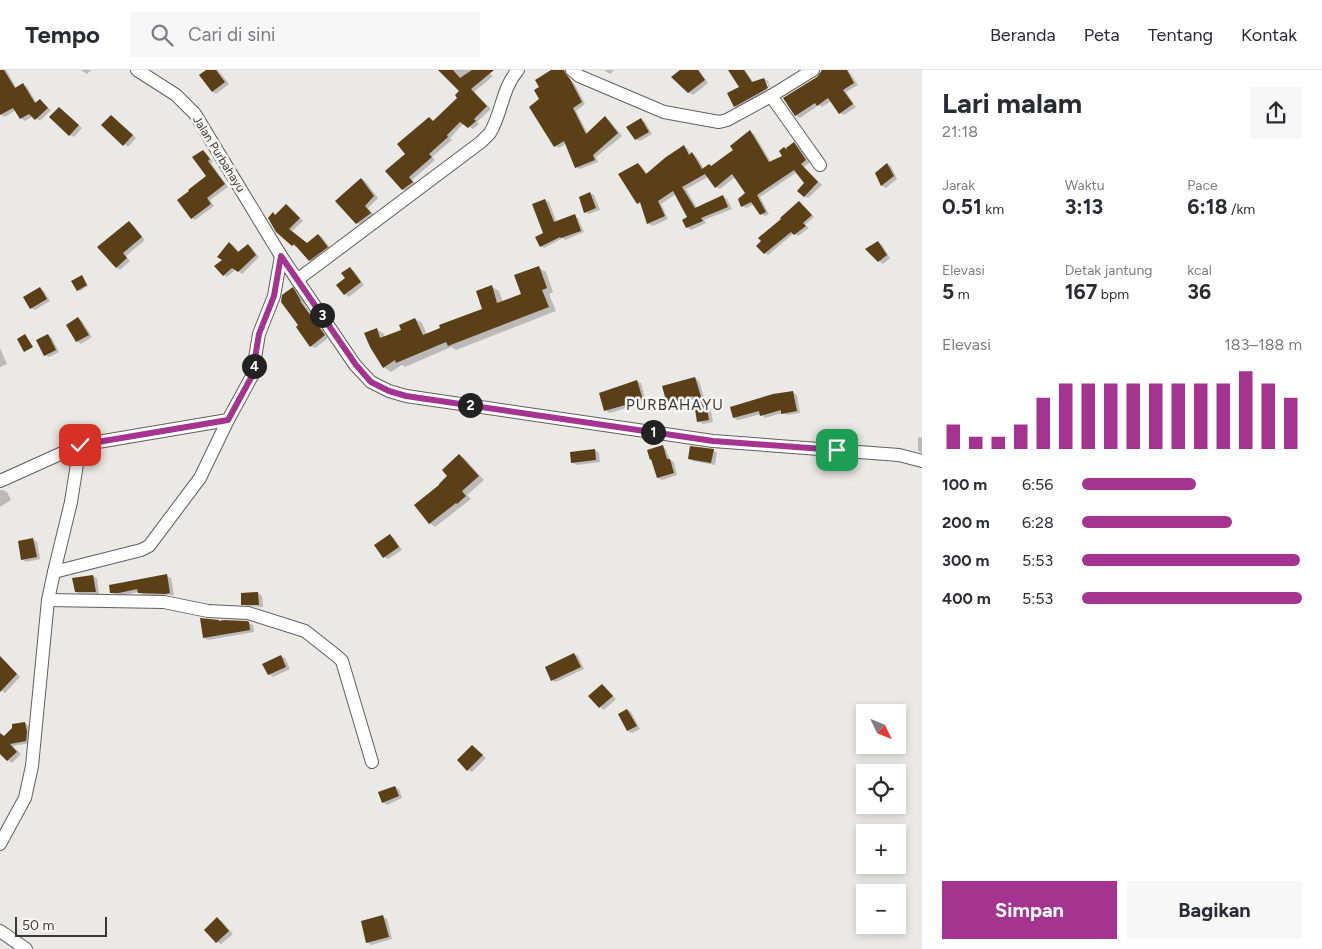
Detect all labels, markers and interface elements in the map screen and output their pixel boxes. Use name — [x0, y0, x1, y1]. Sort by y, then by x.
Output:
search box — [130, 12, 480, 57]
text: Tempo — [25, 20, 100, 49]
icon: search — [148, 21, 176, 49]
text: Cari di sini — [188, 23, 275, 46]
text: Beranda — [990, 24, 1056, 46]
text: Peta — [1084, 24, 1120, 46]
text: Tentang — [1148, 24, 1213, 46]
text: Kontak — [1241, 24, 1297, 46]
text: Lari malam — [942, 86, 1082, 120]
button: share — [1250, 87, 1302, 139]
street label: Jalan Purbahayu — [190, 113, 248, 195]
text: 21:18 — [942, 122, 978, 141]
text: Jarak — [942, 177, 975, 194]
text: Waktu — [1065, 177, 1105, 194]
text: Pace — [1187, 177, 1218, 194]
text: 0.51 — [942, 194, 982, 219]
text: 3:13 — [1065, 194, 1103, 219]
text: 6:18 — [1187, 194, 1228, 219]
text: km — [982, 201, 1004, 218]
text: /km — [1228, 201, 1255, 218]
text: Elevasi — [942, 262, 985, 279]
text: Detak jantung — [1065, 262, 1152, 279]
text: kcal — [1187, 262, 1212, 279]
text: 5 — [942, 279, 954, 304]
text: 167 — [1065, 279, 1097, 304]
text: 36 — [1187, 279, 1211, 304]
text: m — [954, 286, 970, 303]
text: bpm — [1097, 286, 1129, 303]
pin: 3 — [310, 302, 334, 328]
text: 3 — [319, 307, 326, 324]
text: Elevasi — [942, 335, 991, 354]
text: 183–188 m — [1224, 335, 1302, 354]
pin: 4 — [242, 354, 266, 378]
text: 4 — [250, 358, 259, 375]
pin: 2 — [458, 392, 482, 418]
district label: PURBAHAYU — [626, 396, 724, 414]
text: 2 — [466, 397, 475, 414]
pin: 1 — [640, 420, 666, 444]
pin — [59, 424, 101, 466]
text: 1 — [651, 424, 656, 441]
pin — [816, 429, 858, 471]
icon: check — [66, 431, 94, 459]
icon: arrive — [823, 436, 851, 464]
text: 100 m — [942, 475, 987, 494]
text: 6:56 — [1022, 475, 1053, 494]
text: 200 m — [942, 513, 990, 532]
text: 6:28 — [1022, 513, 1054, 532]
text: 300 m — [942, 551, 989, 570]
text: 5:53 — [1022, 551, 1053, 570]
text: 400 m — [942, 589, 991, 608]
text: 5:53 — [1022, 589, 1053, 608]
north arrow — [856, 704, 906, 754]
map controls — [856, 704, 906, 934]
button: locate — [856, 764, 906, 814]
button: + — [856, 824, 906, 874]
button: Simpan — [942, 881, 1117, 939]
button: Bagikan — [1127, 881, 1302, 939]
button: − — [856, 884, 906, 934]
scale bar — [15, 914, 108, 937]
text: 50 m — [22, 917, 54, 934]

